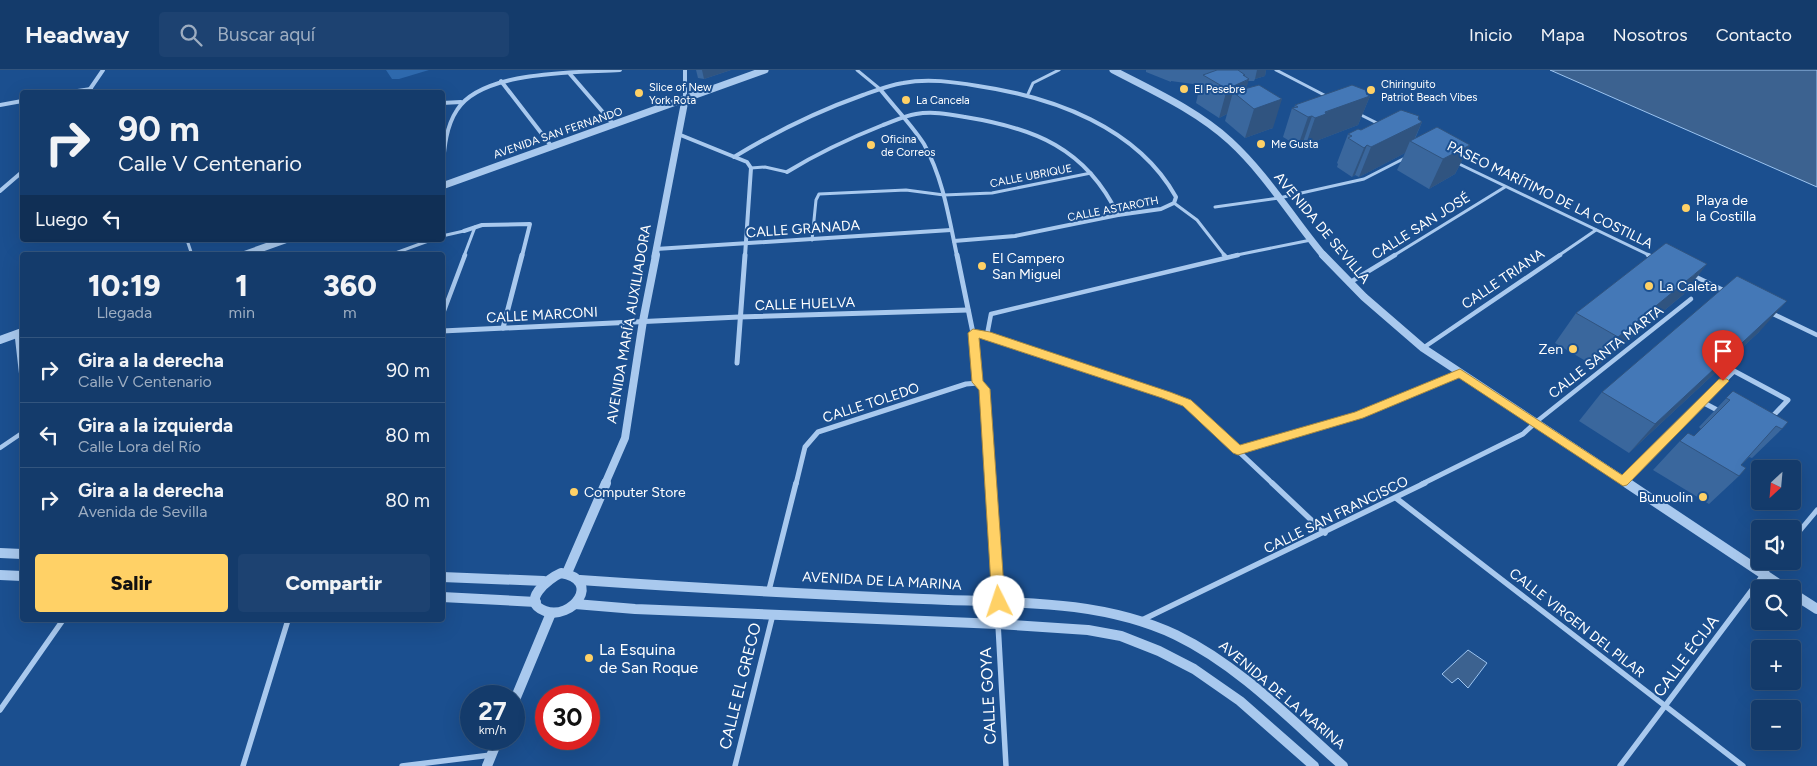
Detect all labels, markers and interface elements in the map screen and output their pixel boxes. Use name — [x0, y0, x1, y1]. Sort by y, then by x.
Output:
search box — [159, 12, 509, 57]
text: Headway — [25, 20, 129, 49]
icon: search — [177, 21, 205, 49]
text: Buscar aquí — [217, 23, 315, 46]
text: Inicio — [1469, 24, 1513, 46]
text: Mapa — [1541, 24, 1585, 46]
text: Nosotros — [1613, 24, 1688, 46]
text: Contacto — [1716, 24, 1792, 46]
place label: Chiringuito Patriot Beach Vibes — [1381, 78, 1477, 104]
place label: Slice of New York Rota — [649, 81, 712, 107]
marker: El Pesebre — [1178, 83, 1190, 95]
place label: El Pesebre — [1194, 83, 1245, 96]
marker: Chiringuito Patriot Beach Vibes — [1365, 84, 1377, 96]
marker: Slice of New York Rota — [633, 87, 645, 99]
marker: La Cancela — [900, 94, 912, 106]
place label: La Cancela — [916, 94, 970, 107]
street label: AVENIDA SAN FERNANDO — [492, 105, 625, 161]
text: 90 m — [118, 108, 200, 150]
icon: right — [35, 110, 100, 175]
place label: Oficina de Correos — [881, 133, 935, 159]
marker: Me Gusta — [1255, 138, 1267, 150]
place label: Me Gusta — [1271, 138, 1318, 151]
street label: PASEO MARÍTIMO DE LA COSTILLA — [1444, 138, 1656, 253]
marker: Oficina de Correos — [865, 139, 877, 151]
text: Calle V Centenario — [118, 150, 302, 177]
street label: CALLE UBRIQUE — [989, 162, 1073, 190]
street label: AVENIDA DE SEVILLA — [1271, 169, 1374, 287]
street label: CALLE SAN JOSÉ — [1368, 189, 1474, 263]
place label: Playa de la Costilla — [1696, 192, 1756, 225]
street label: CALLE ASTAROTH — [1066, 194, 1160, 224]
marker: Playa de la Costilla — [1680, 202, 1692, 214]
icon: left — [98, 205, 126, 233]
text: Luego — [35, 208, 88, 231]
street label: CALLE GRANADA — [745, 217, 861, 241]
street label: AVENIDA MARÍA AUXILIADORA — [603, 223, 655, 425]
street label: CALLE TRIANA — [1458, 245, 1548, 313]
place label: El Campero San Miguel — [992, 250, 1065, 283]
marker: El Campero San Miguel — [976, 260, 988, 272]
text: 10:19 — [88, 267, 161, 304]
text: 1 — [235, 267, 248, 304]
text: 360 — [323, 267, 377, 304]
place label: La Caleta — [1659, 278, 1717, 295]
marker: La Caleta — [1643, 280, 1655, 292]
street label: CALLE HUELVA — [755, 294, 856, 314]
street label: CALLE SANTA MARTA — [1545, 302, 1667, 402]
text: Llegada — [96, 303, 152, 322]
text: min — [229, 303, 255, 322]
text: m — [343, 303, 357, 322]
street label: CALLE MARCONI — [486, 304, 598, 326]
pin — [1702, 330, 1744, 381]
icon: arrive — [1709, 337, 1737, 365]
place label: Zen — [1539, 341, 1563, 358]
marker: Zen — [1567, 343, 1579, 355]
text: Gira a la derecha — [78, 349, 224, 372]
icon: right — [35, 356, 63, 384]
text: 90 m — [386, 359, 430, 382]
text: Calle V Centenario — [78, 372, 212, 391]
street label: CALLE TOLEDO — [821, 379, 922, 427]
text: Gira a la izquierda — [78, 414, 233, 437]
icon: left — [35, 421, 63, 449]
text: 80 m — [385, 424, 430, 447]
text: Calle Lora del Río — [78, 437, 201, 456]
north arrow — [1751, 460, 1801, 510]
map controls — [1751, 460, 1801, 750]
street label: CALLE SAN FRANCISCO — [1261, 473, 1411, 557]
text: Gira a la derecha — [78, 479, 224, 502]
place label: Computer Store — [584, 484, 686, 501]
icon: right — [35, 486, 63, 514]
marker: Computer Store — [568, 486, 580, 498]
text: 80 m — [385, 489, 430, 512]
place label: Bunuolin — [1639, 489, 1693, 506]
marker: Bunuolin — [1697, 491, 1709, 503]
text: Avenida de Sevilla — [78, 502, 207, 521]
button: sound — [1751, 520, 1801, 570]
button: Salir — [35, 554, 228, 612]
button: Compartir — [238, 554, 430, 612]
street label: CALLE VIRGEN DEL PILAR — [1506, 565, 1648, 681]
street label: AVENIDA DE LA MARINA — [802, 568, 963, 594]
position arrow — [972, 575, 1024, 627]
button: search — [1751, 580, 1801, 630]
street label: CALLE ÉCIJA — [1649, 611, 1723, 700]
street label: CALLE EL GRECO — [715, 621, 765, 751]
street label: AVENIDA DE LA MARINA — [1215, 637, 1349, 753]
place label: La Esquina de San Roque — [599, 640, 698, 677]
button: + — [1751, 640, 1801, 690]
street label: CALLE GOYA — [976, 647, 1000, 745]
marker: La Esquina de San Roque — [583, 652, 595, 664]
speed limit sign: 30 — [535, 685, 600, 750]
text: 27 — [478, 696, 507, 726]
button: − — [1751, 700, 1801, 750]
text: km/h — [479, 723, 506, 737]

